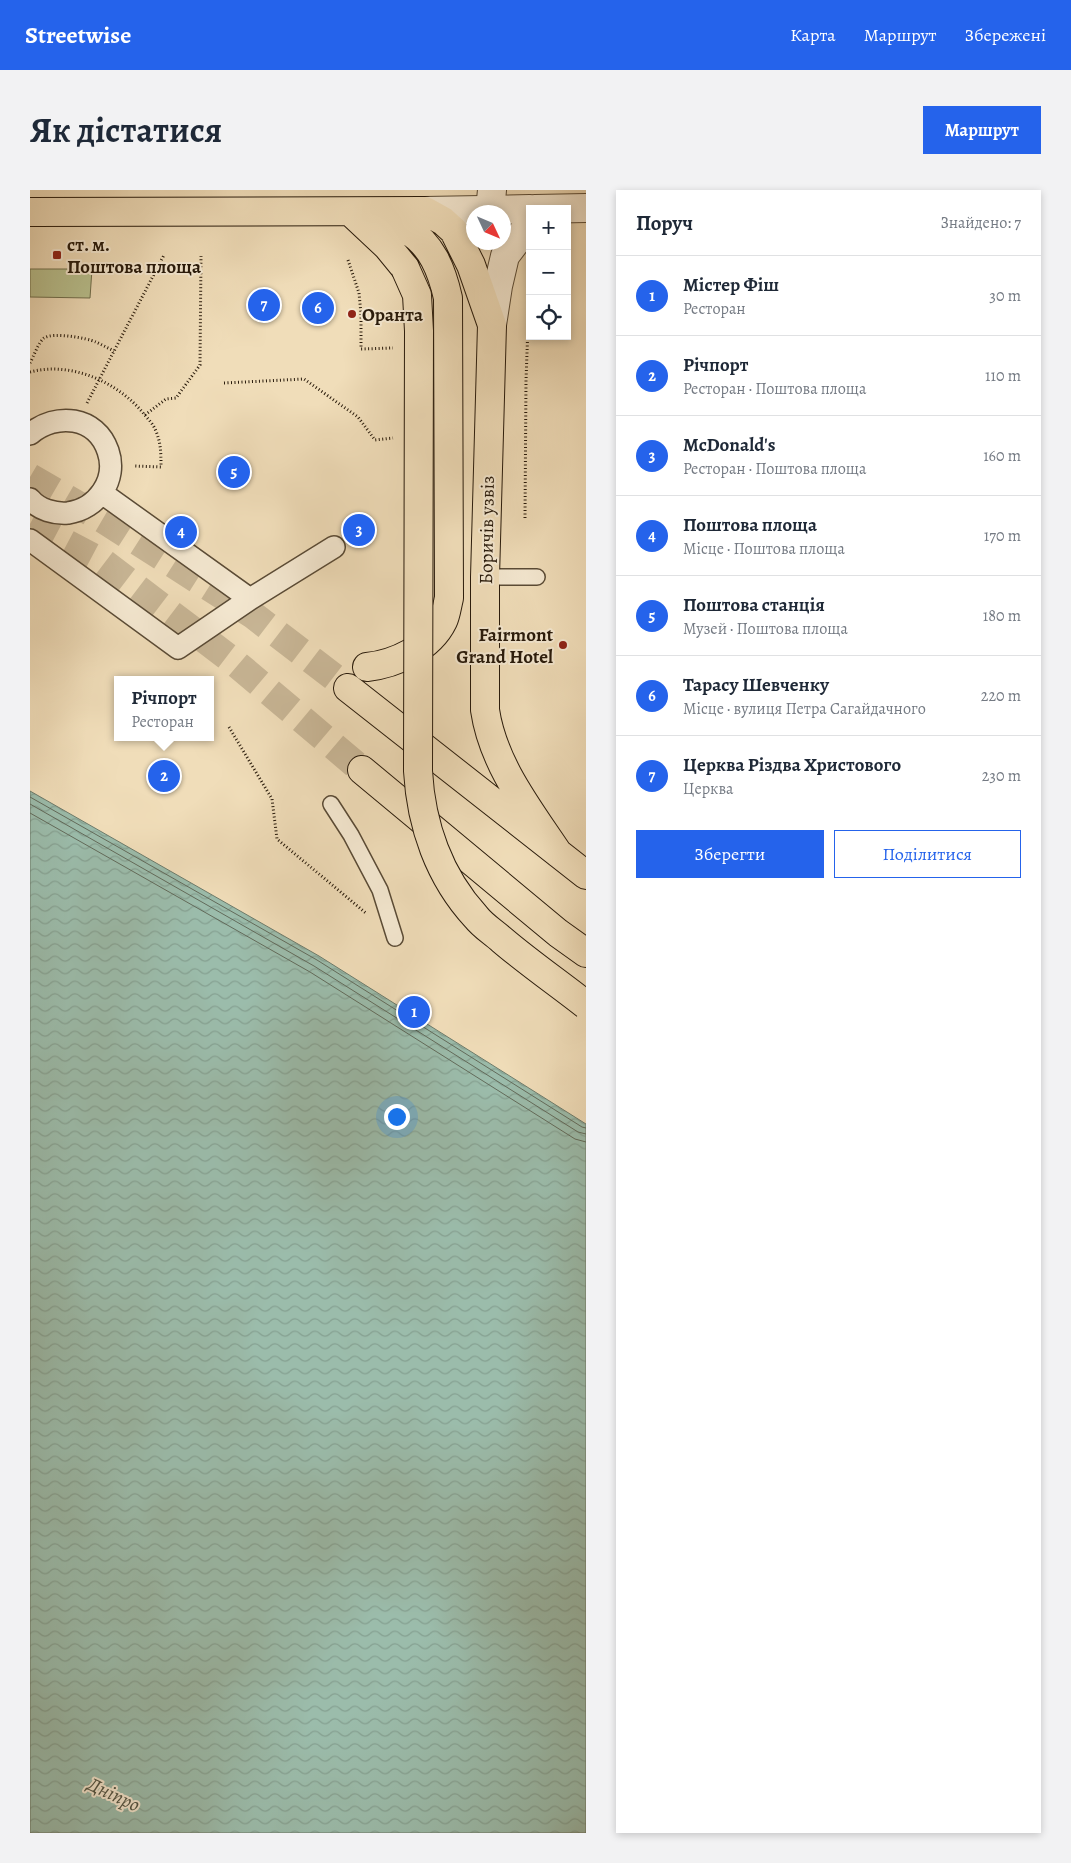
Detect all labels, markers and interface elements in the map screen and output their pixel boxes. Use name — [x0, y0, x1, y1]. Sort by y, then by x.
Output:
text: Streetwise — [25, 19, 131, 51]
text: Карта — [790, 23, 836, 47]
text: Маршрут — [864, 23, 937, 47]
text: Збережені — [965, 23, 1046, 47]
text: Як дістатися — [30, 106, 222, 154]
button: Маршрут — [923, 106, 1041, 154]
north arrow — [466, 205, 511, 250]
map controls — [526, 205, 571, 340]
button: + — [526, 205, 571, 250]
text: Поруч — [636, 209, 693, 237]
text: Знайдено: 7 — [940, 212, 1021, 234]
place label: ст. м. Поштова площа — [67, 232, 202, 280]
marker: ст. м. Поштова площа — [51, 249, 63, 261]
button: − — [526, 250, 571, 295]
text: Містер Фіш — [683, 272, 779, 298]
text: 1 — [649, 285, 655, 307]
text: 30 m — [989, 285, 1021, 307]
pin: 7 — [248, 286, 280, 324]
pin: 6 — [302, 289, 334, 327]
button: locate — [526, 295, 571, 340]
text: Ресторан — [683, 298, 746, 320]
place label: Оранта — [362, 302, 424, 328]
marker: Оранта — [346, 308, 358, 320]
text: Річпорт — [683, 352, 748, 378]
text: 2 — [648, 365, 656, 387]
text: 110 m — [985, 365, 1021, 387]
text: Ресторан · Поштова площа — [683, 378, 866, 400]
text: McDonald's — [683, 432, 775, 458]
text: 3 — [649, 445, 655, 467]
text: 160 m — [983, 445, 1021, 467]
pin: 5 — [218, 453, 250, 491]
text: Ресторан · Поштова площа — [683, 458, 866, 480]
street label: Боричів узвіз — [473, 475, 501, 585]
pin: 3 — [343, 511, 375, 549]
text: Поштова площа — [683, 512, 817, 538]
pin: 4 — [165, 513, 197, 551]
text: 4 — [648, 525, 656, 547]
text: 170 m — [984, 525, 1021, 547]
text: Місце · Поштова площа — [683, 538, 845, 560]
text: Поштова станція — [683, 592, 825, 618]
text: 5 — [649, 605, 655, 627]
text: 180 m — [983, 605, 1021, 627]
text: Музей · Поштова площа — [683, 618, 848, 640]
place label: Fairmont Grand Hotel — [456, 622, 554, 670]
marker: Fairmont Grand Hotel — [557, 639, 569, 651]
text: Тарасу Шевченку — [683, 672, 829, 698]
popup — [114, 676, 214, 741]
text: Річпорт — [131, 685, 197, 711]
text: 6 — [648, 685, 656, 707]
text: 220 m — [981, 685, 1021, 707]
text: Місце · вулиця Петра Сагайдачного — [683, 698, 926, 720]
text: Ресторан — [131, 711, 194, 733]
text: Церква Різдва Христового — [683, 752, 901, 778]
pin: 2 — [148, 757, 180, 795]
text: 7 — [649, 765, 655, 787]
text: 230 m — [982, 765, 1021, 787]
text: Церква — [683, 778, 733, 800]
button: Зберегти — [636, 830, 824, 878]
button: Поділитися — [834, 830, 1021, 878]
pin: 1 — [398, 993, 430, 1031]
your location — [384, 1104, 410, 1130]
water label: Дніпро — [81, 1770, 144, 1818]

